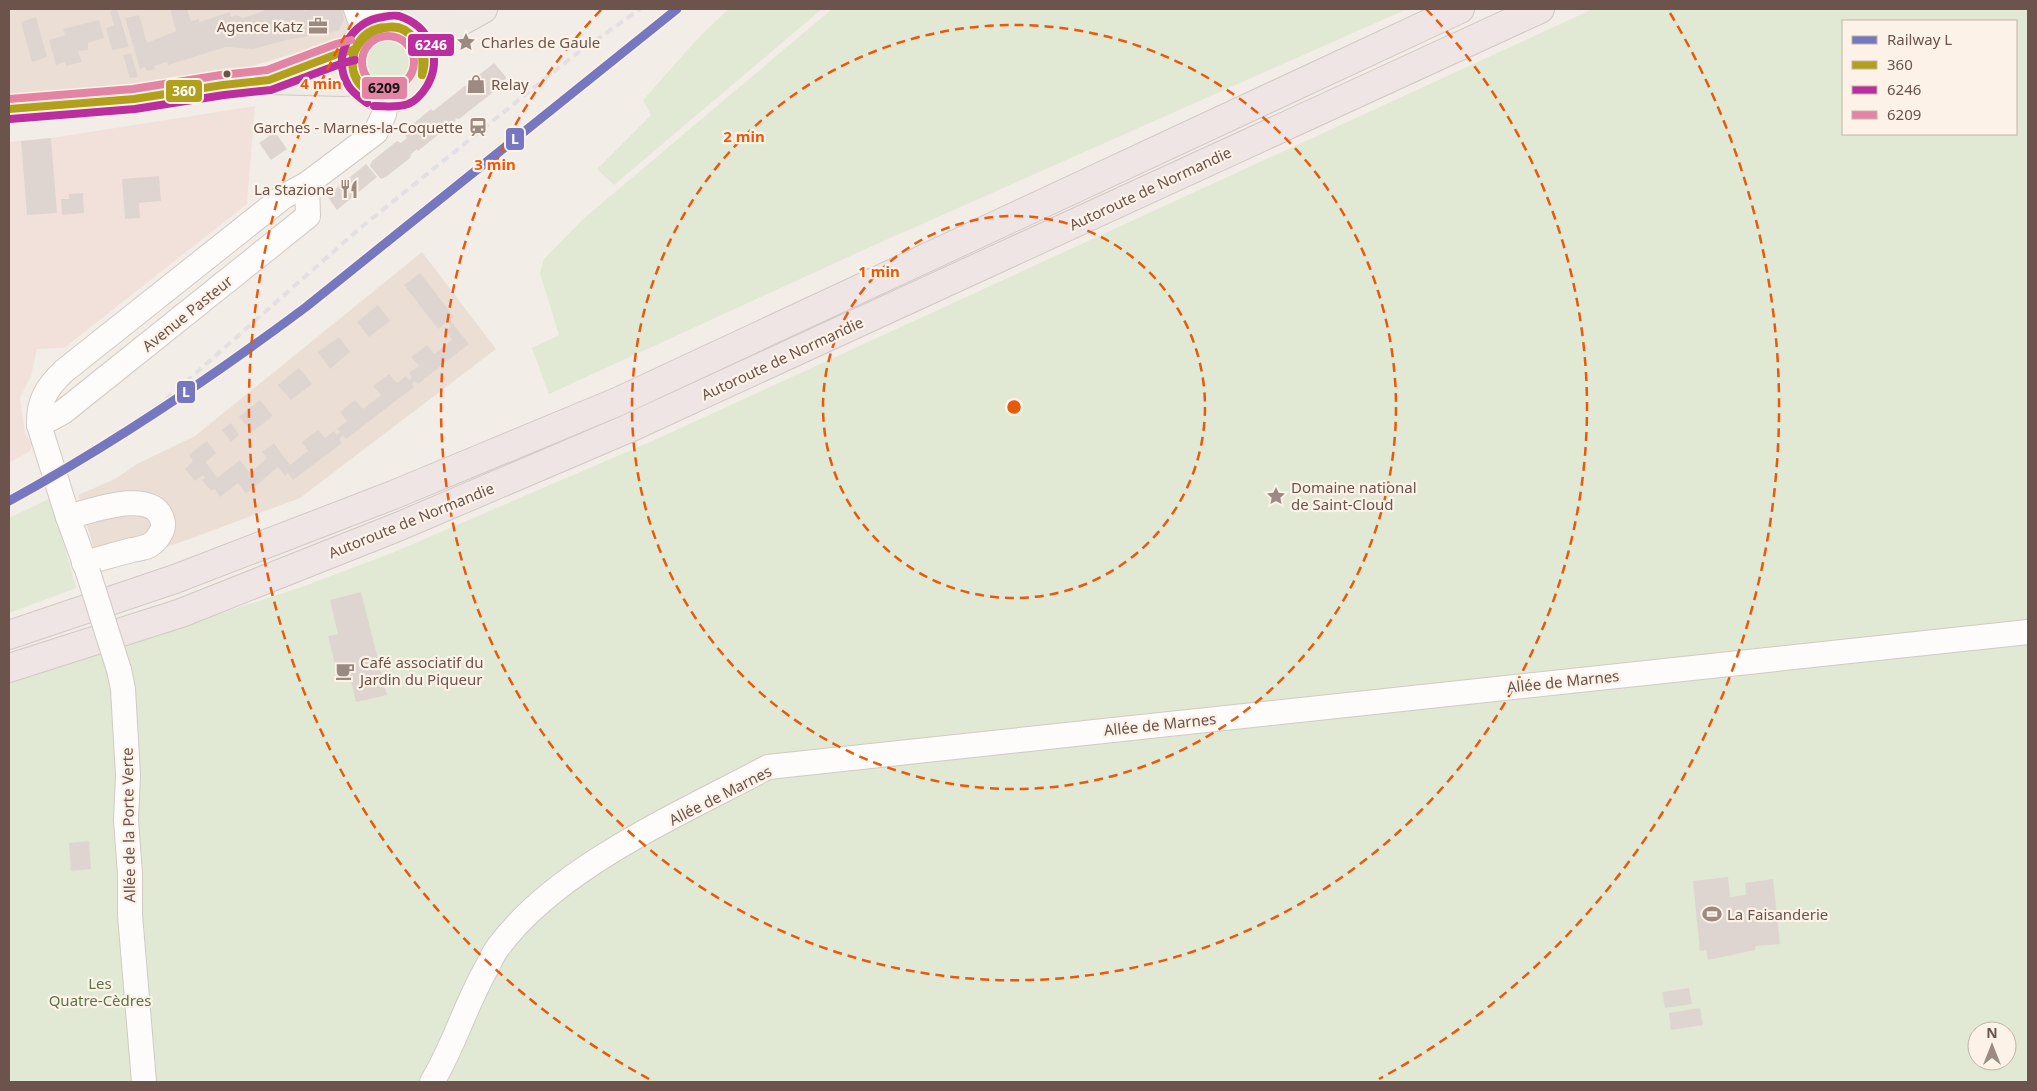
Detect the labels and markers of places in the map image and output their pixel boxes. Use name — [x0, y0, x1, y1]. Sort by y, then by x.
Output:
office icon: Agence Katz — [307, 15, 329, 37]
place label: Agence Katz — [217, 16, 303, 36]
place icon: Charles de Gaule — [455, 31, 477, 53]
place label: Charles de Gaule — [481, 32, 600, 52]
unlabelled marker — [222, 69, 232, 79]
shop icon: Relay — [465, 73, 487, 95]
place label: Relay — [491, 74, 529, 94]
station icon: Garches - Marnes-la-Coquette — [467, 116, 489, 138]
place label: Garches - Marnes-la-Coquette — [253, 117, 463, 137]
restaurant icon: La Stazione — [338, 178, 360, 200]
place label: La Stazione — [254, 179, 334, 199]
centre of rings — [1005, 398, 1023, 416]
place label: Domaine national de Saint-Cloud — [1291, 477, 1417, 514]
place icon: Domaine national de Saint-Cloud — [1265, 485, 1287, 507]
place label: Café associatif du Jardin du Piqueur — [358, 652, 484, 689]
cafe icon: Café associatif du Jardin du Piqueur — [334, 660, 356, 682]
sports icon: La Faisanderie — [1701, 903, 1723, 925]
place label: La Faisanderie — [1727, 904, 1828, 924]

